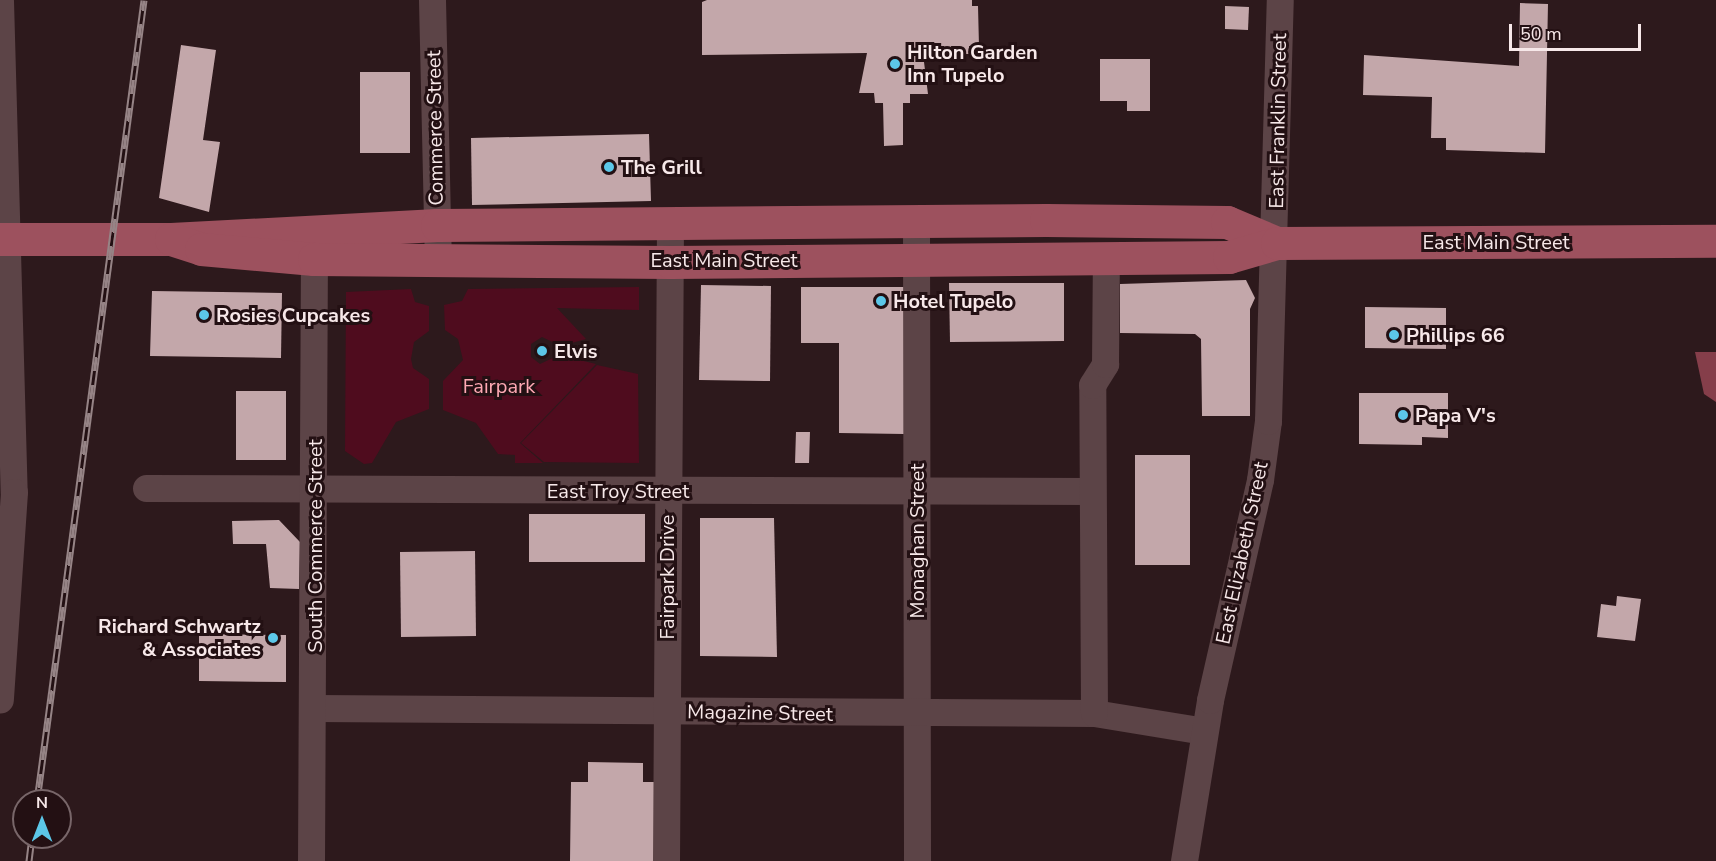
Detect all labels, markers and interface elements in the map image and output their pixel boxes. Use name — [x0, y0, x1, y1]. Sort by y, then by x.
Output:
scale bar — [1512, 12, 1644, 50]
text: 50 m — [1520, 22, 1562, 46]
street label: East Franklin Street — [1264, 33, 1292, 209]
place label: Hilton Garden Inn Tupelo — [907, 40, 1038, 87]
street label: Commerce Street — [422, 50, 448, 206]
marker: Hilton Garden Inn Tupelo — [888, 57, 902, 71]
place label: The Grill — [621, 155, 702, 179]
marker: The Grill — [602, 160, 616, 174]
street label: East Main Street — [1422, 230, 1570, 254]
street label: East Main Street — [650, 248, 798, 272]
place label: Hotel Tupelo — [893, 289, 1013, 313]
marker: Hotel Tupelo — [874, 294, 888, 308]
place label: Rosies Cupcakes — [216, 303, 370, 327]
marker: Rosies Cupcakes — [197, 308, 211, 322]
place label: Phillips 66 — [1406, 323, 1505, 347]
marker: Phillips 66 — [1387, 328, 1401, 342]
place label: Elvis — [554, 339, 597, 363]
marker: Elvis — [535, 344, 549, 358]
park label: Fairpark — [463, 374, 535, 398]
place label: Papa V's — [1415, 403, 1496, 427]
marker: Papa V's — [1396, 408, 1410, 422]
street label: South Commerce Street — [303, 439, 327, 653]
street label: East Elizabeth Street — [1211, 459, 1273, 647]
street label: Monaghan Street — [905, 464, 929, 618]
street label: East Troy Street — [547, 479, 689, 503]
street label: Fairpark Drive — [655, 515, 679, 639]
place label: Richard Schwartz & Associates — [98, 614, 261, 661]
marker: Richard Schwartz & Associates — [266, 631, 280, 645]
street label: Magazine Street — [687, 700, 833, 726]
north arrow — [12, 789, 72, 849]
text: N — [36, 792, 48, 814]

